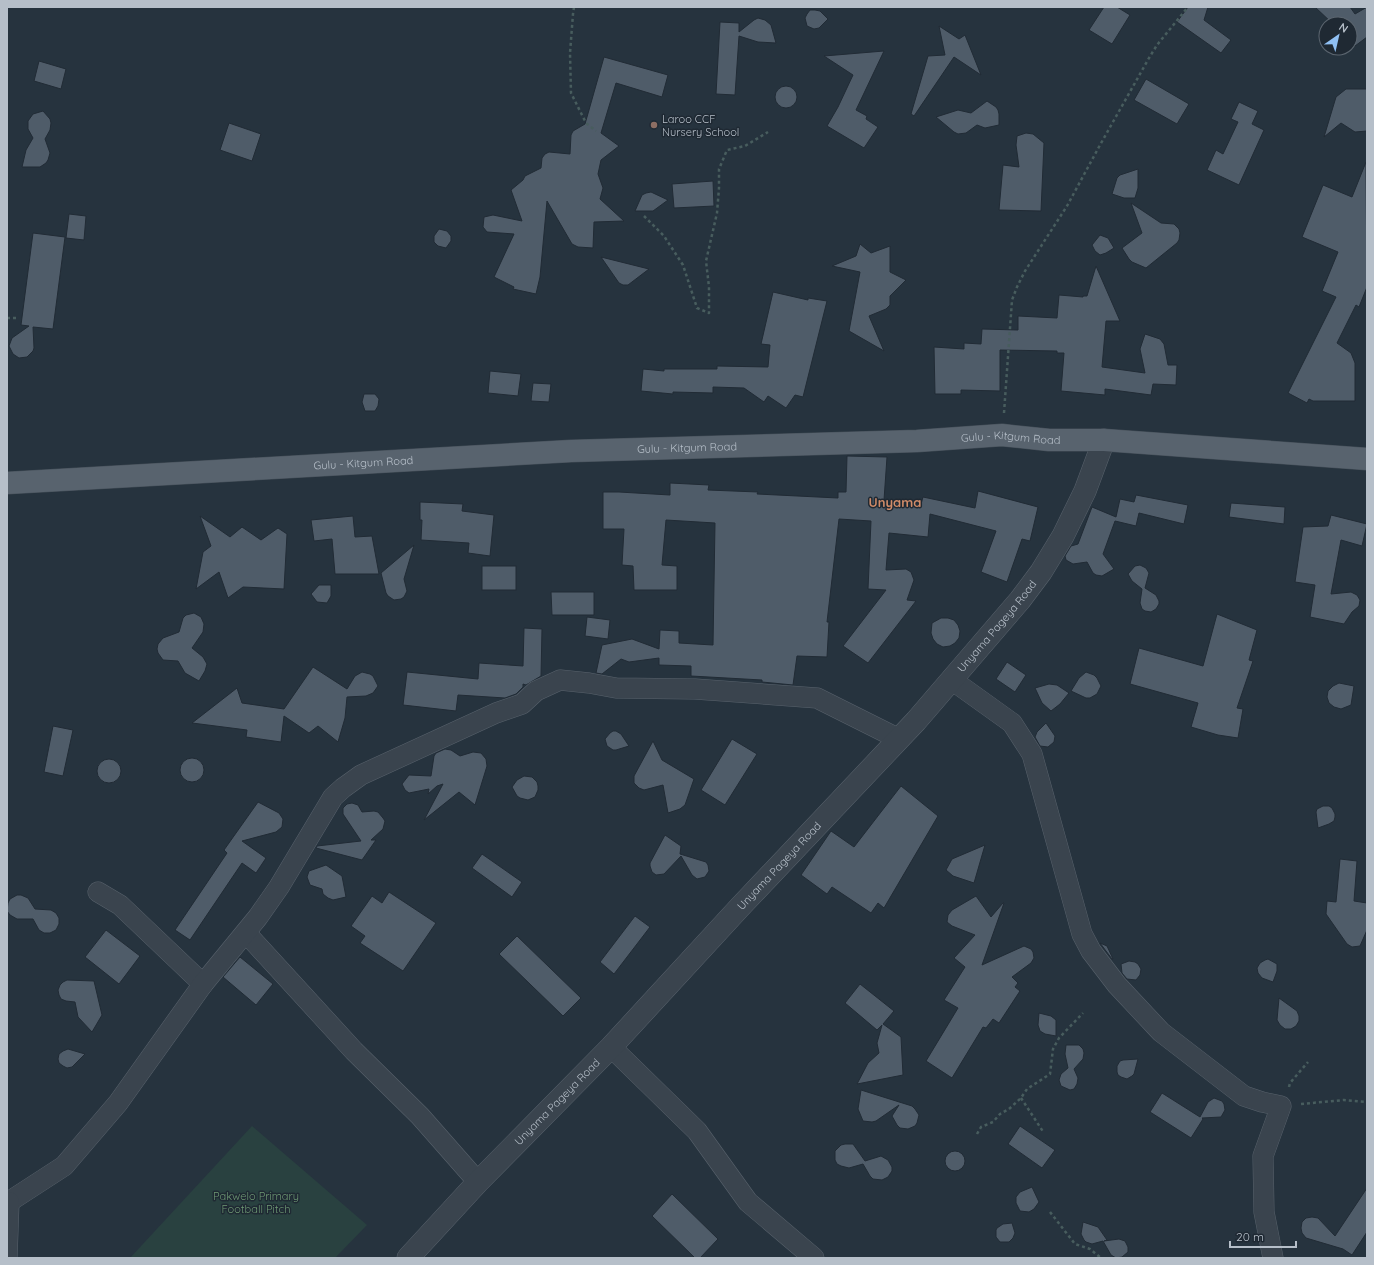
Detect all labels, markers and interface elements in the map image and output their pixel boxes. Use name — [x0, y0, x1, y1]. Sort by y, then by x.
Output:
north arrow — [1318, 16, 1358, 56]
text: N — [1336, 20, 1351, 36]
place label: Laroo CCF Nursery School — [662, 112, 739, 139]
marker: Laroo CCF Nursery School — [649, 120, 659, 130]
street label: Gulu - Kitgum Road — [960, 428, 1060, 447]
street label: Gulu - Kitgum Road — [637, 439, 737, 456]
street label: Gulu - Kitgum Road — [313, 453, 414, 473]
district label: Unyama — [869, 494, 921, 510]
street label: Unyama Pageya Road — [954, 577, 1040, 675]
street label: Unyama Pageya Road — [734, 819, 824, 913]
street label: Unyama Pageya Road — [511, 1055, 603, 1148]
park label: Pakwelo Primary Football Pitch — [213, 1189, 299, 1216]
scale bar — [1230, 1223, 1296, 1249]
text: 20 m — [1236, 1229, 1264, 1244]

